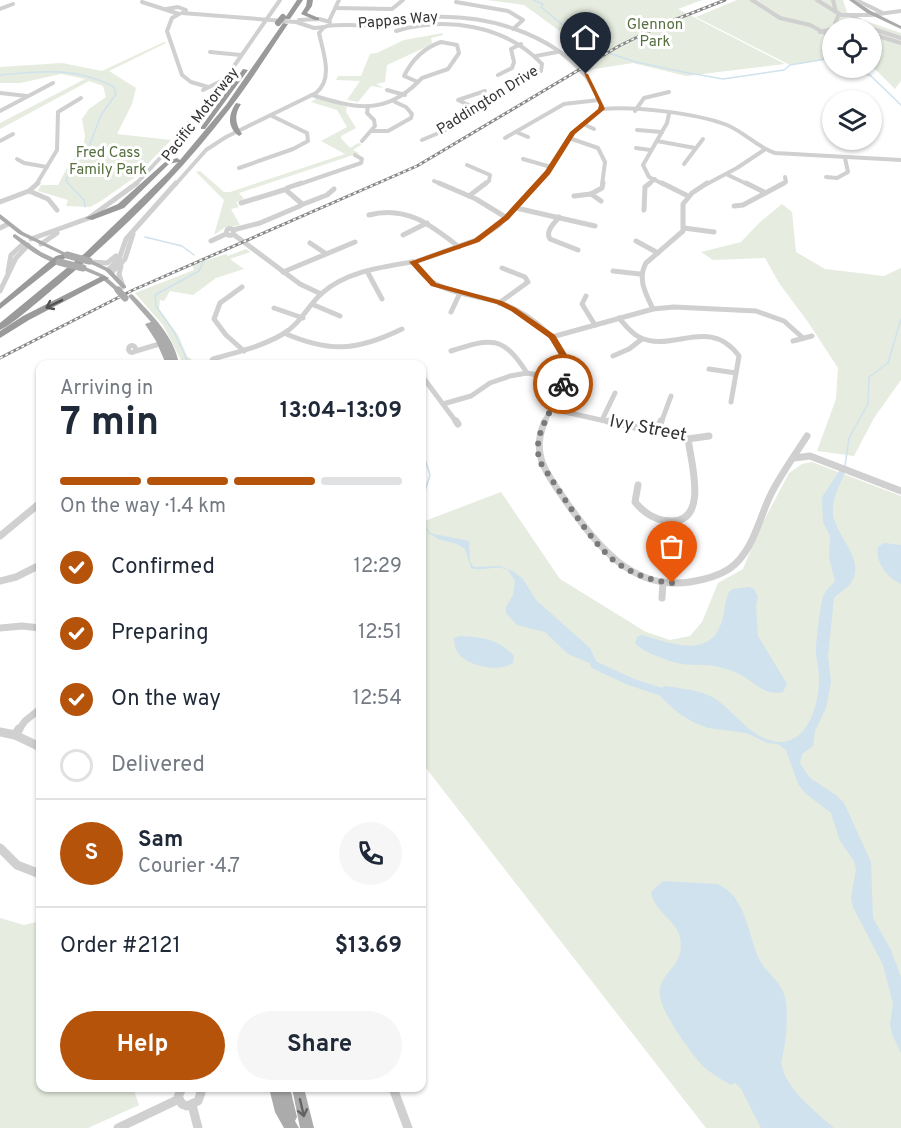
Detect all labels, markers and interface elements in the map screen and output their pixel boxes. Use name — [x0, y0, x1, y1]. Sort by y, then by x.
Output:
street label: Pappas Way — [357, 8, 439, 34]
pin — [560, 12, 611, 74]
park label: Glennon Park — [627, 16, 683, 52]
map controls — [822, 18, 882, 150]
button: locate — [822, 18, 882, 78]
icon: home — [569, 21, 602, 54]
street label: Paddington Drive — [434, 62, 542, 140]
street label: Pacific Motorway — [158, 64, 244, 166]
button: layers — [822, 90, 882, 150]
park label: Fred Cass Family Park — [69, 144, 147, 180]
one-way arrow — [45, 299, 63, 311]
courier — [533, 354, 593, 414]
icon: bike — [547, 368, 580, 401]
text: Arriving in — [60, 376, 153, 402]
text: 13:04–13:09 — [280, 398, 402, 425]
text: 7 min — [60, 400, 159, 449]
street label: Ivy Street — [607, 410, 689, 448]
text: On the way · 1.4 km — [60, 494, 226, 520]
pin — [646, 521, 697, 583]
icon: bag — [655, 530, 688, 563]
icon: check — [60, 551, 93, 584]
text: Confirmed — [111, 554, 215, 581]
text: 12:29 — [354, 554, 402, 580]
icon: check — [60, 617, 93, 650]
text: Preparing — [111, 620, 209, 647]
text: 12:51 — [358, 620, 402, 646]
icon: check — [60, 683, 93, 716]
text: On the way — [111, 686, 221, 713]
text: 12:54 — [353, 686, 402, 712]
text: Delivered — [111, 752, 205, 779]
button: phone — [339, 822, 402, 885]
text: Sam — [138, 827, 183, 854]
text: S — [85, 840, 98, 867]
text: Courier · 4.7 — [138, 854, 240, 880]
text: Order #2121 — [60, 933, 181, 960]
text: $13.69 — [335, 933, 402, 960]
button: Help — [60, 1011, 225, 1080]
button: Share — [237, 1011, 402, 1080]
one-way arrow — [297, 1098, 309, 1117]

